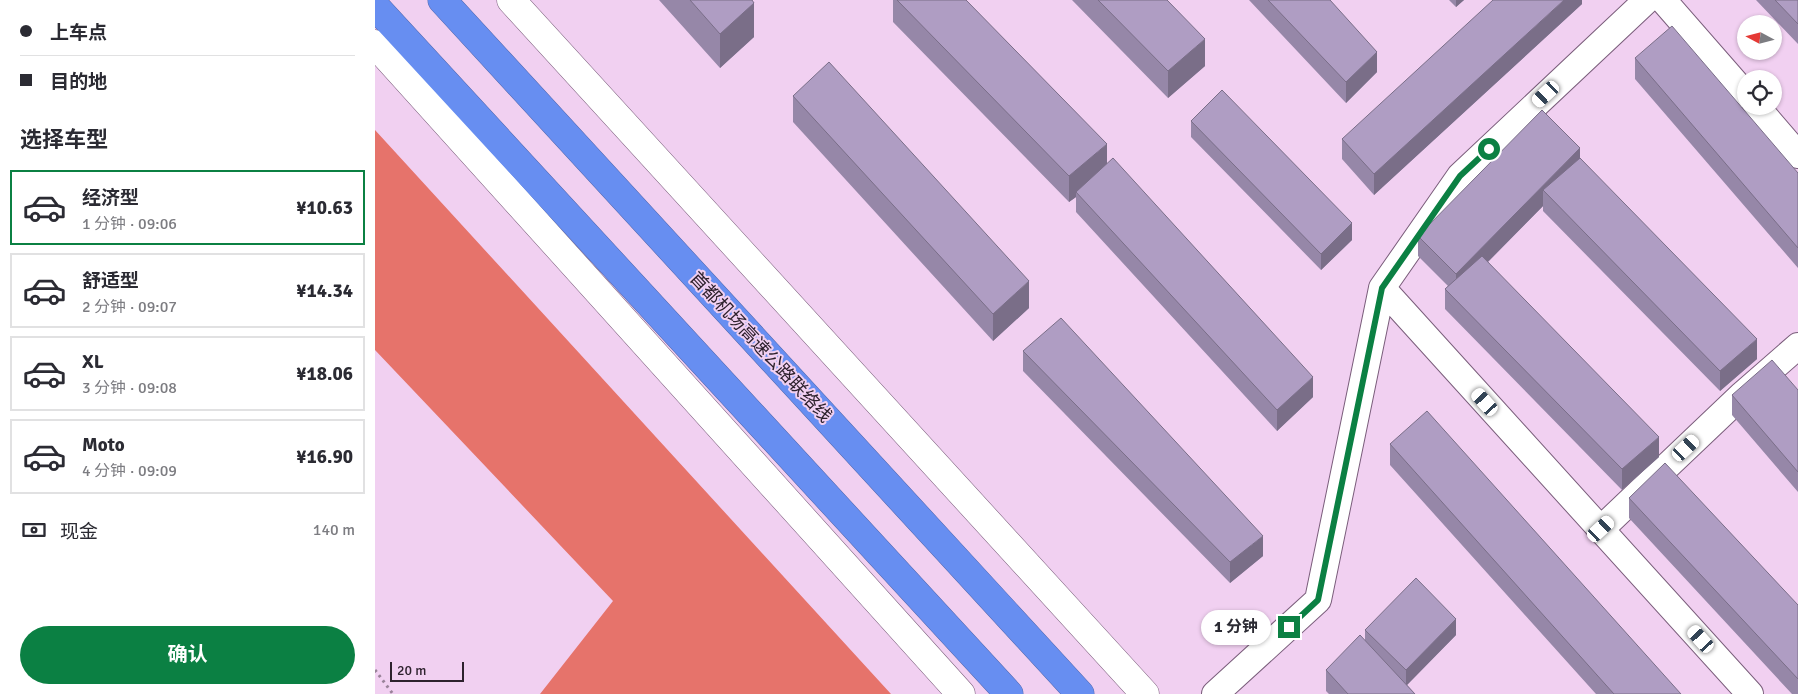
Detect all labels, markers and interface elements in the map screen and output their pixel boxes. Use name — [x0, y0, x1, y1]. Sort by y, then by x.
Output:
north arrow — [1737, 15, 1783, 60]
map controls — [1737, 15, 1782, 115]
text: 上车点 — [50, 21, 107, 45]
text: 目的地 — [50, 70, 107, 94]
button: locate — [1737, 70, 1782, 115]
car — [1529, 78, 1562, 110]
text: 选择车型 — [20, 126, 108, 153]
route start — [1478, 138, 1500, 160]
icon: car — [22, 185, 67, 230]
text: 经济型 — [82, 186, 139, 210]
text: ¥10.63 — [296, 196, 353, 220]
text: 1 分钟 · 09:06 — [82, 214, 177, 234]
street label: 首都机场高速公路联络线 — [685, 267, 837, 427]
icon: car — [22, 268, 67, 313]
text: 舒适型 — [82, 269, 139, 293]
text: ¥14.34 — [296, 279, 353, 303]
text: 2 分钟 · 09:07 — [82, 297, 177, 317]
text: XL — [82, 350, 104, 374]
icon: car — [22, 351, 67, 396]
text: ¥18.06 — [296, 362, 353, 386]
text: 3 分钟 · 09:08 — [82, 378, 177, 398]
car — [1469, 386, 1500, 418]
car — [1669, 432, 1702, 464]
text: Moto — [82, 433, 125, 457]
icon: car — [22, 434, 67, 479]
text: ¥16.90 — [296, 445, 353, 469]
text: 4 分钟 · 09:09 — [82, 461, 177, 481]
car — [1584, 513, 1617, 545]
icon: cash — [20, 516, 48, 544]
text: 现金 — [60, 520, 98, 544]
text: 140 m — [313, 520, 355, 540]
callout: 1 分钟 — [1201, 610, 1271, 644]
route end — [1278, 616, 1300, 638]
text: 1 分钟 — [1214, 617, 1258, 637]
car — [1685, 623, 1716, 655]
button: 确认 — [20, 626, 355, 684]
scale bar — [390, 659, 464, 682]
text: 20 m — [397, 662, 426, 679]

